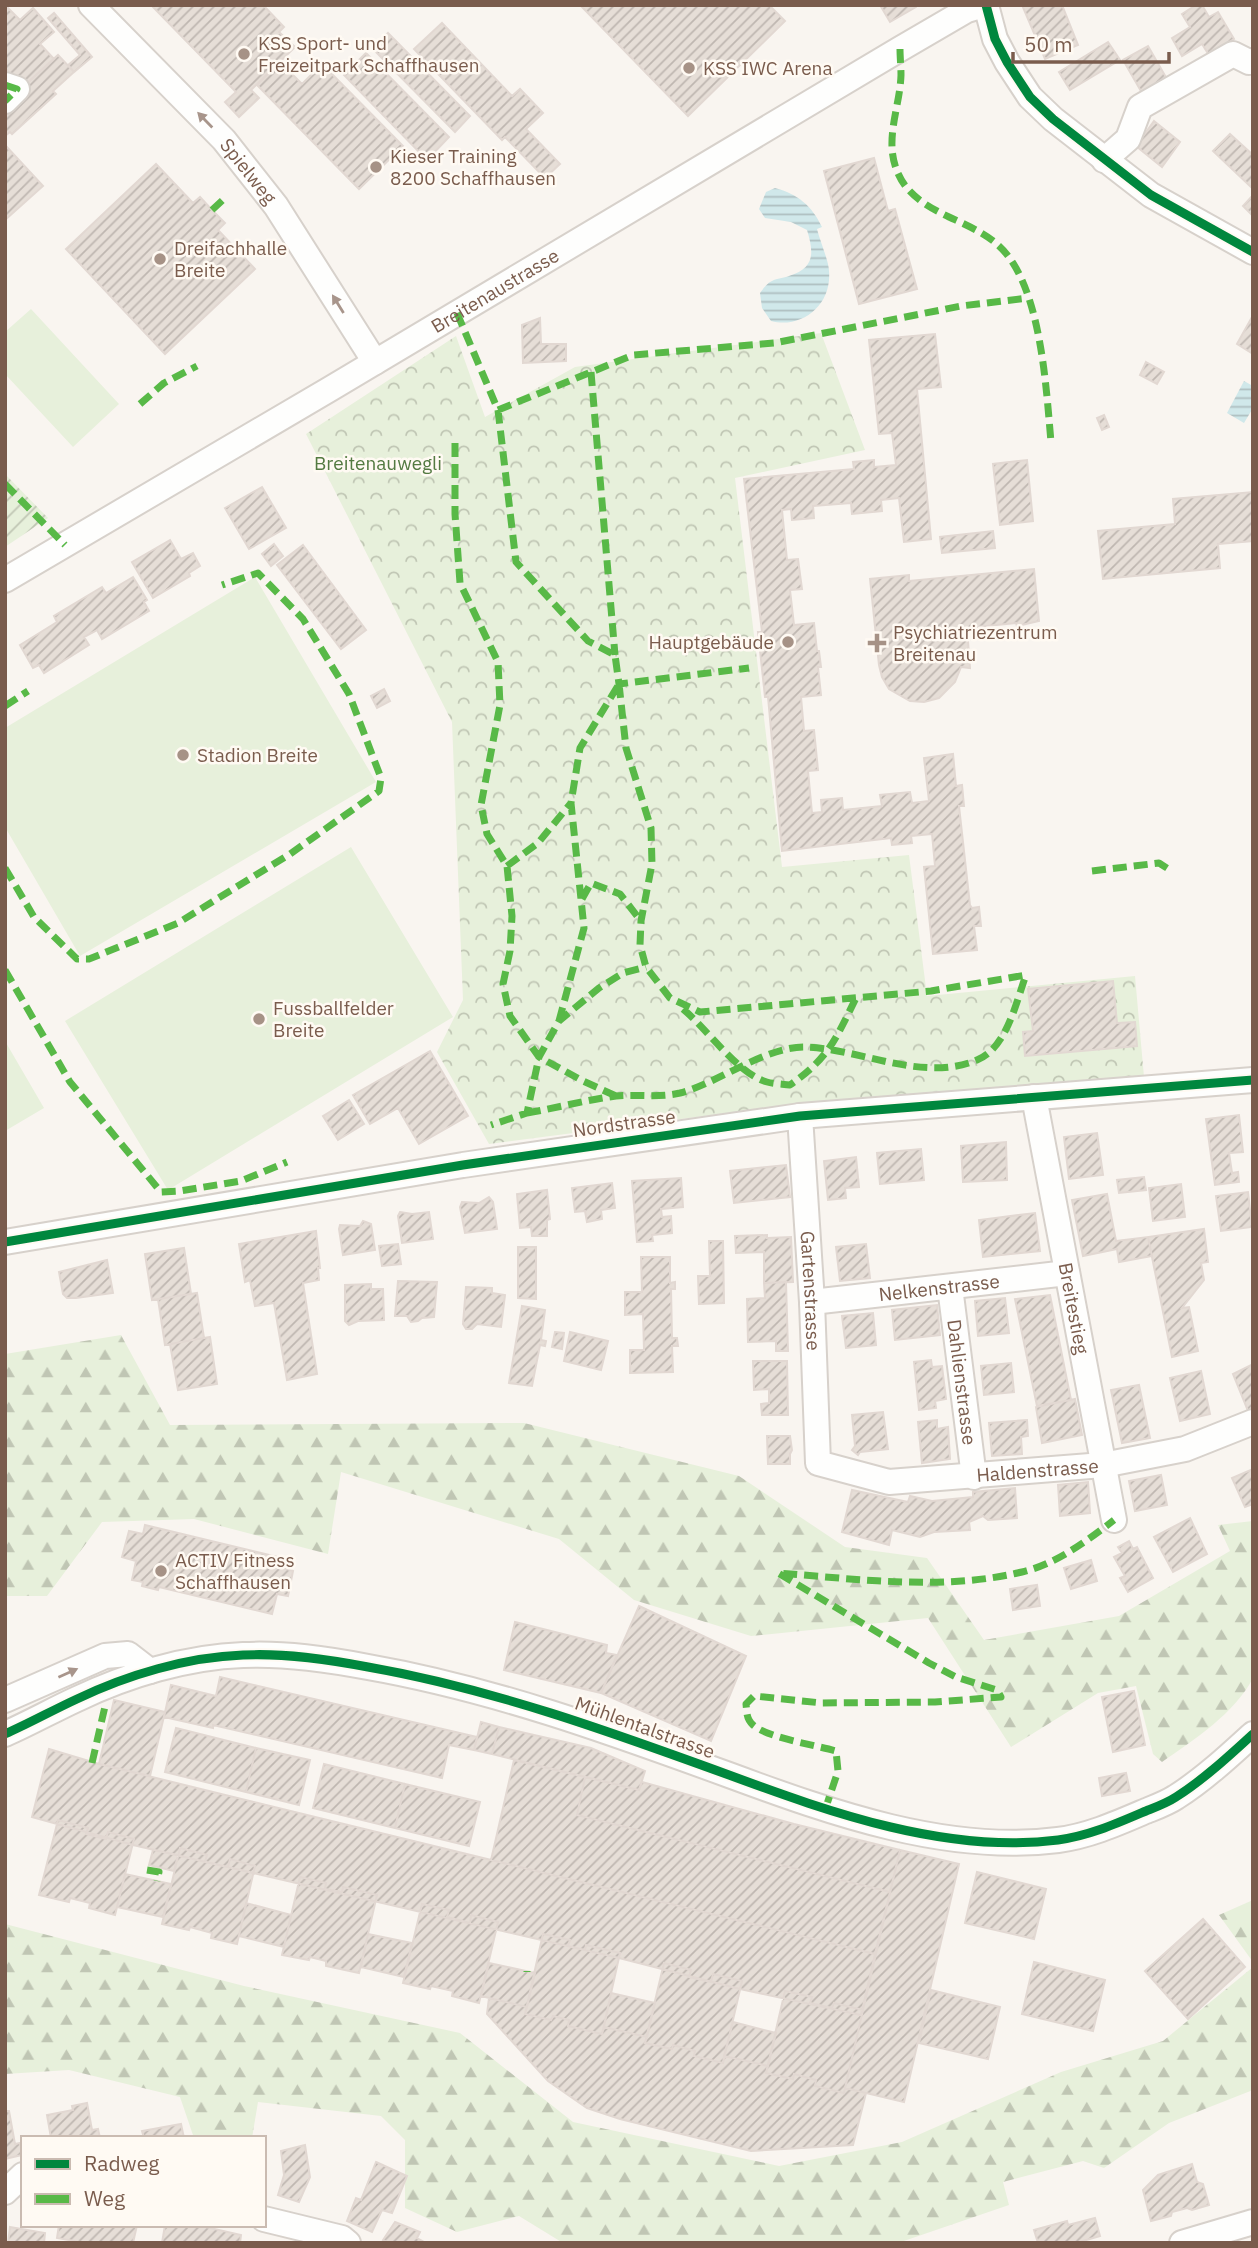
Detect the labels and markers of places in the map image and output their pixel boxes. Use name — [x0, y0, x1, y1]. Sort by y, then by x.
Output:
place label: KSS Sport- und Freizeitpark Schaffhausen — [258, 31, 479, 77]
marker: KSS Sport- und Freizeitpark Schaffhausen — [236, 46, 252, 62]
place label: KSS IWC Arena — [703, 56, 833, 80]
marker: KSS IWC Arena — [681, 60, 697, 76]
place label: Kieser Training 8200 Schaffhausen — [390, 144, 556, 190]
marker: Kieser Training 8200 Schaffhausen — [368, 159, 384, 175]
place label: Dreifachhalle Breite — [174, 236, 287, 282]
marker: Dreifachhalle Breite — [152, 251, 168, 267]
place label: Psychiatriezentrum Breitenau — [893, 620, 1057, 666]
place label: Hauptgebäude — [648, 630, 774, 654]
marker: Psychiatriezentrum Breitenau — [867, 633, 887, 653]
marker: Hauptgebäude — [780, 634, 796, 650]
place label: Stadion Breite — [197, 743, 318, 767]
marker: Stadion Breite — [175, 747, 191, 763]
place label: Fussballfelder Breite — [273, 996, 394, 1042]
marker: Fussballfelder Breite — [251, 1011, 267, 1027]
place label: ACTIV Fitness Schaffhausen — [175, 1548, 295, 1594]
marker: ACTIV Fitness Schaffhausen — [153, 1563, 169, 1579]

